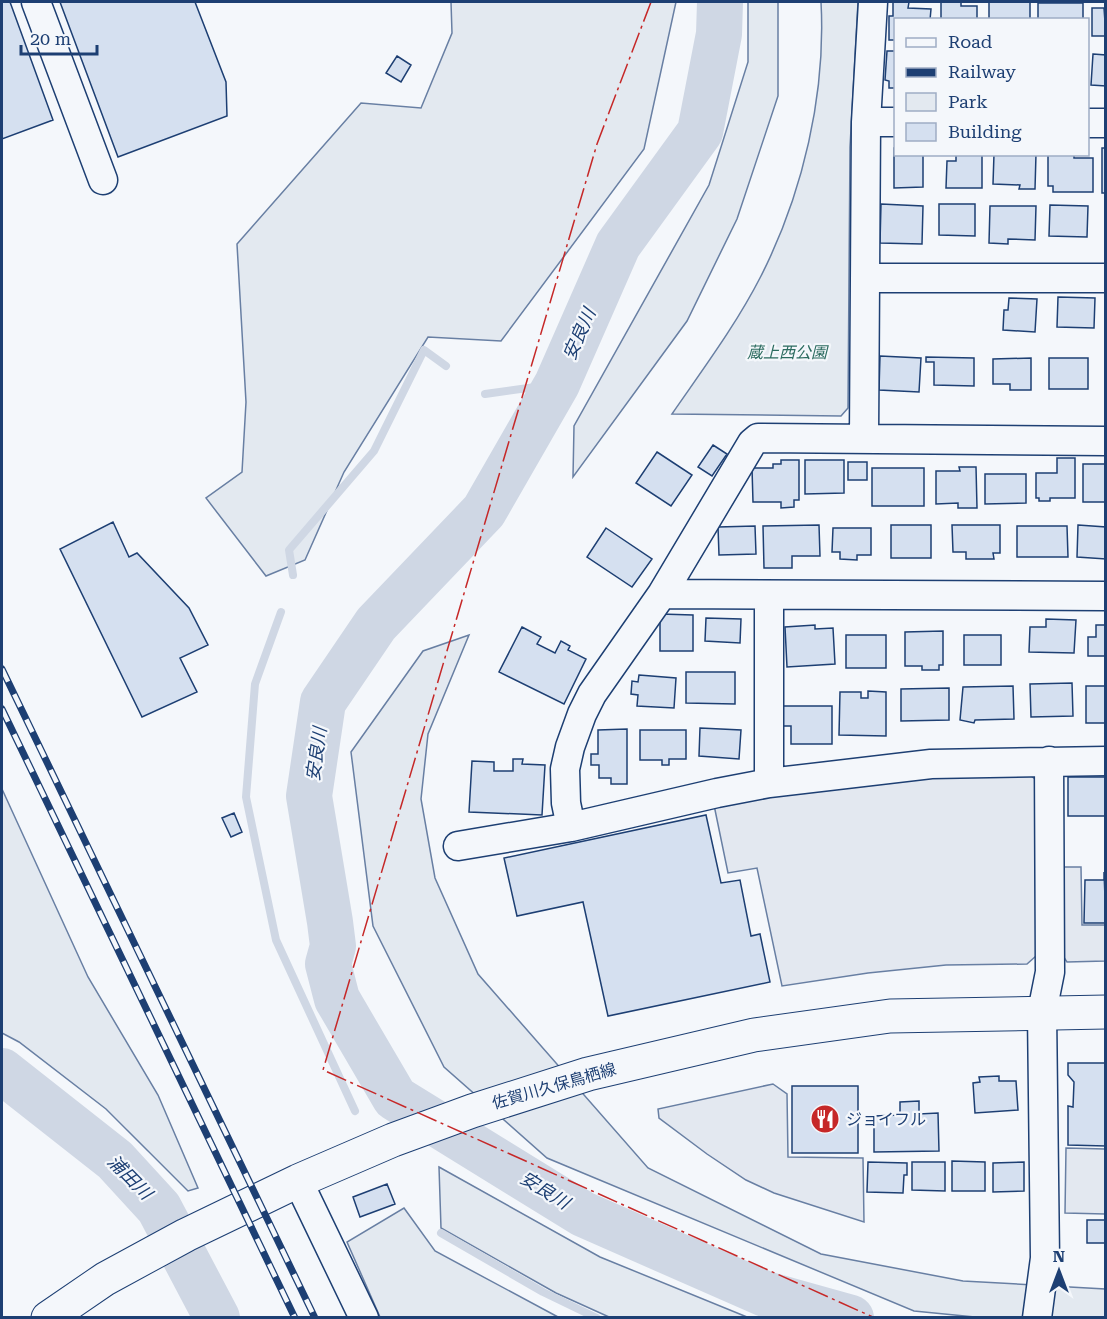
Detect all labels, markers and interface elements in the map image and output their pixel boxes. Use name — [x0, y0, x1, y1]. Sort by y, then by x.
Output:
scale bar — [21, 18, 98, 56]
legend — [894, 18, 1089, 156]
text: 20 m — [30, 28, 71, 49]
text: Road — [948, 31, 993, 52]
text: Railway — [948, 61, 1016, 82]
text: Park — [948, 91, 988, 112]
text: Building — [948, 121, 1022, 142]
water label: 安良川 — [558, 303, 600, 363]
park label: 蔵上西公園 — [747, 343, 829, 362]
water label: 安良川 — [302, 724, 330, 782]
street label: 佐賀川久保鳥栖線 — [490, 1059, 618, 1113]
restaurant icon: ジョイフル — [809, 1103, 841, 1135]
place label: ジョイフル — [846, 1110, 926, 1129]
water label: 浦田川 — [103, 1150, 158, 1205]
water label: 安良川 — [517, 1167, 575, 1214]
north arrow — [1029, 1241, 1089, 1301]
text: N — [1053, 1247, 1065, 1266]

